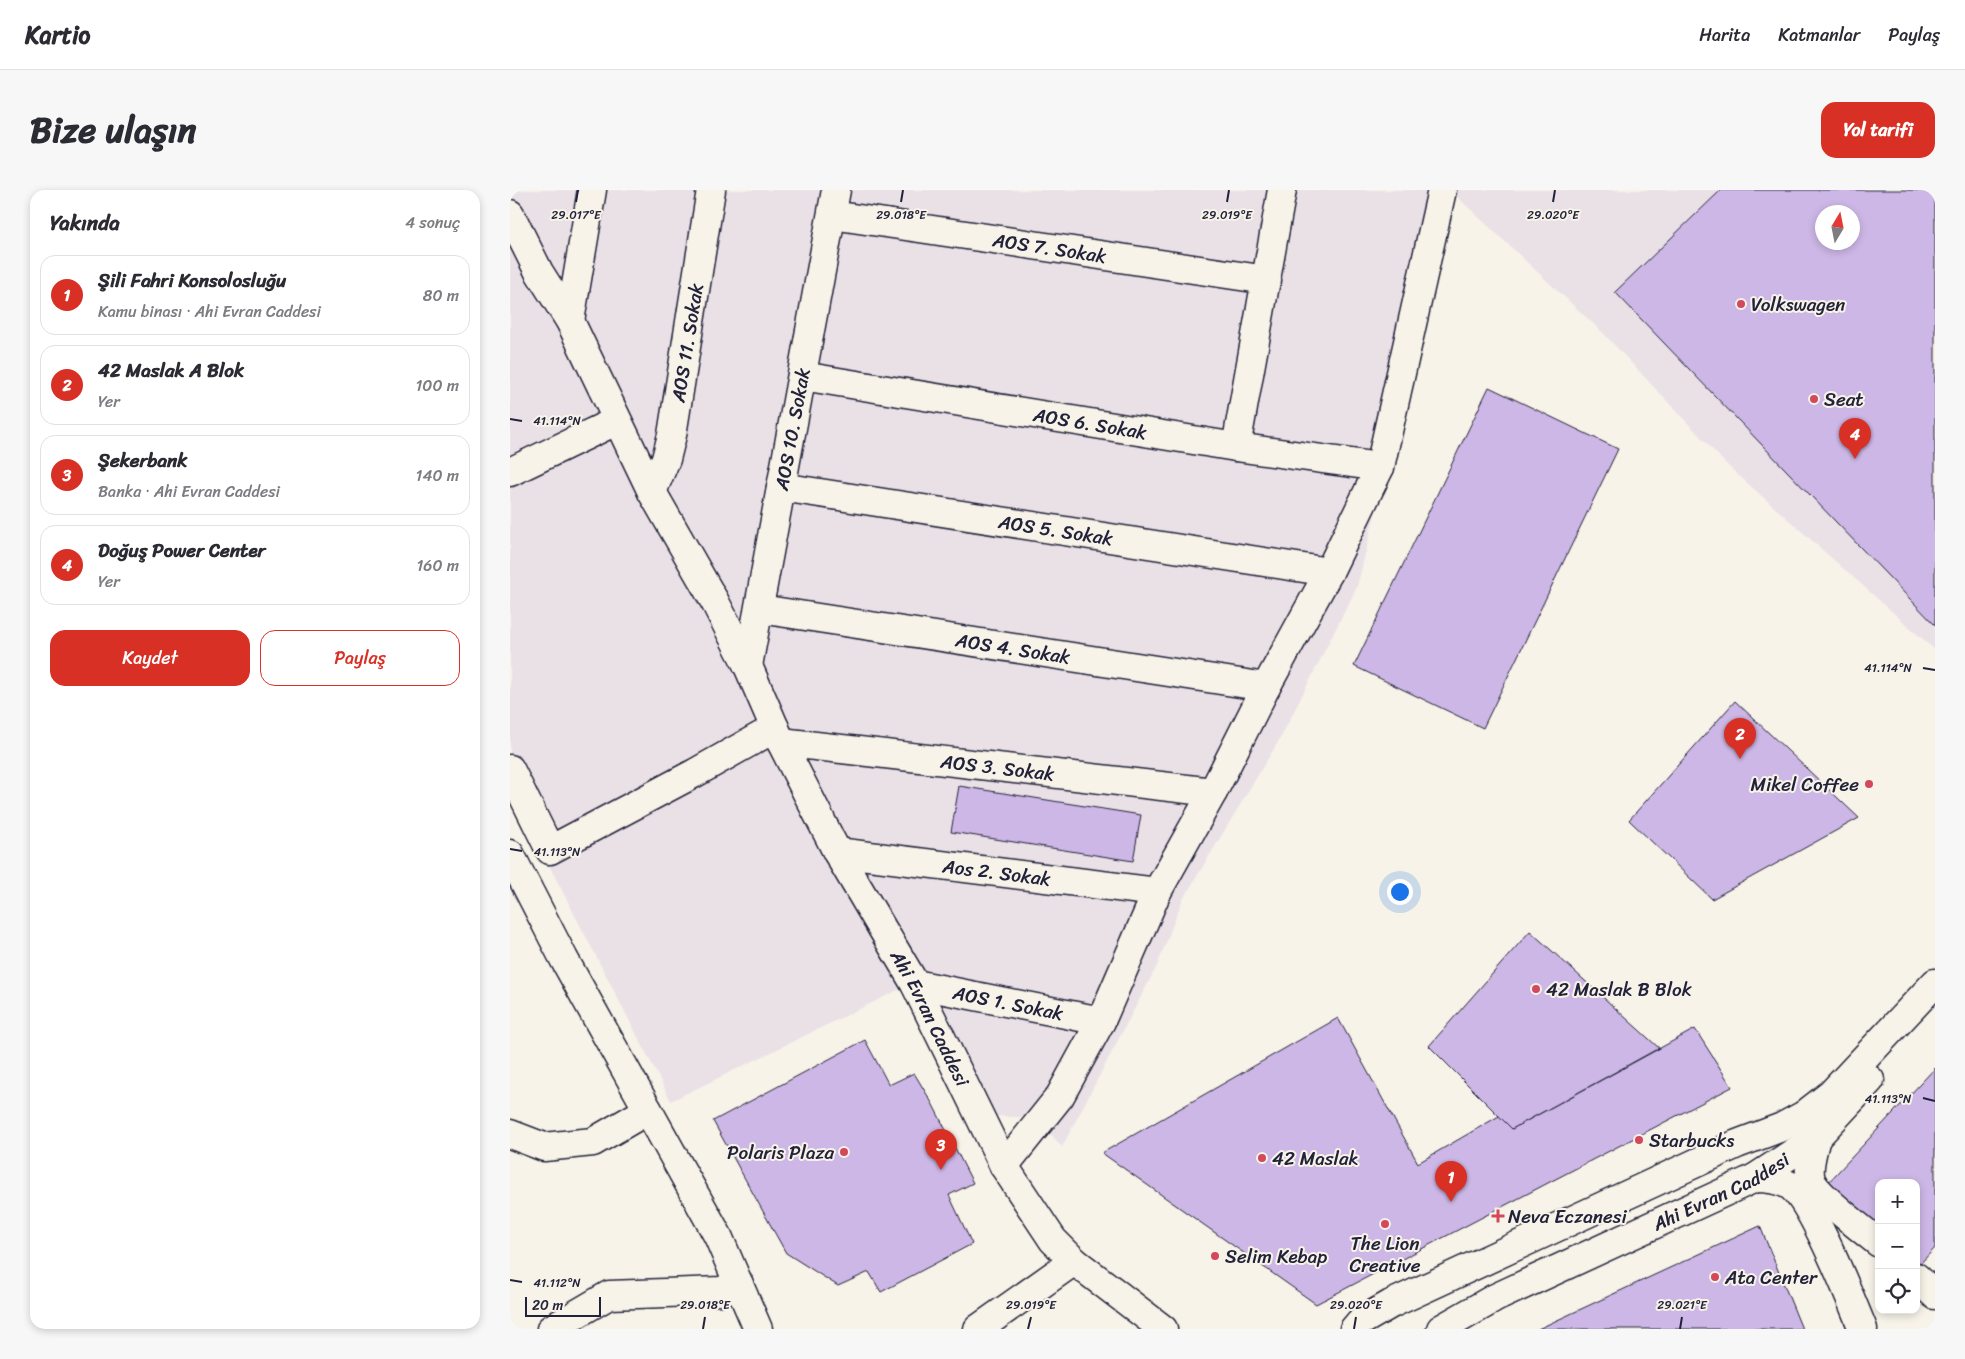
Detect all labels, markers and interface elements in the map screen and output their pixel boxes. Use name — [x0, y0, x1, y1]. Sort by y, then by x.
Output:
text: Kartio — [25, 14, 90, 56]
text: Harita — [1699, 19, 1750, 51]
text: Katmanlar — [1778, 19, 1860, 51]
text: Paylaş — [1888, 19, 1940, 51]
text: Bize ulaşın — [30, 99, 196, 161]
button: Yol tarifi — [1821, 102, 1935, 158]
text: Yakında — [50, 204, 120, 242]
text: 29.017°E — [551, 204, 602, 226]
text: 29.018°E — [876, 204, 927, 226]
text: 29.019°E — [1202, 204, 1253, 226]
text: 29.020°E — [1527, 204, 1580, 226]
north arrow — [1815, 205, 1860, 250]
text: 4 sonuç — [405, 208, 460, 237]
street label: AOS 7. Sokak — [989, 223, 1109, 273]
text: Şili Fahri Konsolosluğu — [98, 264, 286, 297]
text: 1 — [64, 281, 70, 310]
text: 80 m — [423, 281, 459, 310]
street label: AOS 11. Sokak — [661, 281, 713, 406]
place label: Volkswagen — [1751, 288, 1845, 321]
text: Kamu binası · Ahi Evran Caddesi — [98, 297, 321, 326]
marker: Volkswagen — [1735, 298, 1747, 310]
text: 42 Maslak A Blok — [98, 354, 244, 387]
street label: AOS 10. Sokak — [765, 365, 820, 494]
text: 2 — [62, 371, 72, 400]
text: 100 m — [415, 371, 459, 400]
place label: Seat — [1824, 383, 1864, 416]
text: Yer — [98, 387, 120, 416]
marker: Seat — [1808, 393, 1820, 405]
street label: AOS 6. Sokak — [1030, 398, 1149, 449]
text: 41.114°N — [533, 410, 581, 432]
pin: 4 — [1839, 418, 1871, 459]
text: Şekerbank — [98, 444, 187, 477]
text: 3 — [63, 461, 71, 490]
text: 140 m — [416, 461, 459, 490]
text: Banka · Ahi Evran Caddesi — [98, 477, 280, 506]
street label: AOS 5. Sokak — [995, 505, 1115, 555]
text: Doğuş Power Center — [98, 534, 265, 567]
text: 4 — [62, 551, 72, 580]
text: 160 m — [416, 551, 459, 580]
text: Yer — [98, 567, 120, 596]
street label: AOS 4. Sokak — [952, 623, 1073, 674]
button: Kaydet — [50, 630, 250, 686]
button: Paylaş — [260, 630, 460, 686]
text: 41.114°N — [1864, 657, 1912, 679]
pin: 2 — [1724, 718, 1756, 759]
street label: AOS 3. Sokak — [938, 744, 1056, 791]
place label: Mikel Coffee — [1750, 768, 1859, 801]
marker: Mikel Coffee — [1863, 778, 1875, 790]
text: 41.113°N — [534, 841, 581, 863]
street label: Aos 2. Sokak — [940, 849, 1053, 896]
your location — [1387, 879, 1413, 905]
street label: Ahi Evran Caddesi — [881, 942, 979, 1093]
place label: 42 Maslak B Blok — [1546, 973, 1692, 1006]
street label: AOS 1. Sokak — [949, 976, 1066, 1030]
marker: 42 Maslak B Blok — [1530, 983, 1542, 995]
text: 41.113°N — [1865, 1088, 1912, 1110]
place label: Starbucks — [1649, 1124, 1734, 1157]
pin: 3 — [925, 1129, 957, 1170]
marker: Starbucks — [1633, 1134, 1645, 1146]
place label: Polaris Plaza — [727, 1136, 834, 1169]
place label: 42 Maslak — [1272, 1142, 1359, 1175]
street label: Ahi Evran Caddesi — [1646, 1143, 1797, 1241]
marker: Polaris Plaza — [838, 1146, 850, 1158]
marker: 42 Maslak — [1256, 1152, 1268, 1164]
pin: 1 — [1435, 1161, 1467, 1202]
map controls — [1875, 1179, 1920, 1314]
button: + — [1875, 1179, 1920, 1224]
place label: Neva Eczanesi — [1508, 1200, 1628, 1233]
marker: Neva Eczanesi — [1492, 1210, 1504, 1222]
marker: The Lion Creative — [1379, 1218, 1391, 1230]
button: − — [1875, 1224, 1920, 1269]
place label: The Lion Creative — [1349, 1227, 1421, 1282]
place label: Selim Kebap — [1225, 1240, 1327, 1273]
marker: Selim Kebap — [1209, 1250, 1221, 1262]
place label: Ata Center — [1724, 1261, 1818, 1294]
button: locate — [1875, 1269, 1920, 1314]
marker: Ata Center — [1709, 1271, 1721, 1283]
text: 41.112°N — [534, 1272, 581, 1294]
text: 20 m — [532, 1293, 563, 1318]
scale bar — [525, 1294, 601, 1317]
text: 29.018°E — [680, 1294, 731, 1316]
text: 29.019°E — [1006, 1294, 1057, 1316]
text: 29.020°E — [1330, 1294, 1383, 1316]
text: 29.021°E — [1657, 1294, 1708, 1316]

